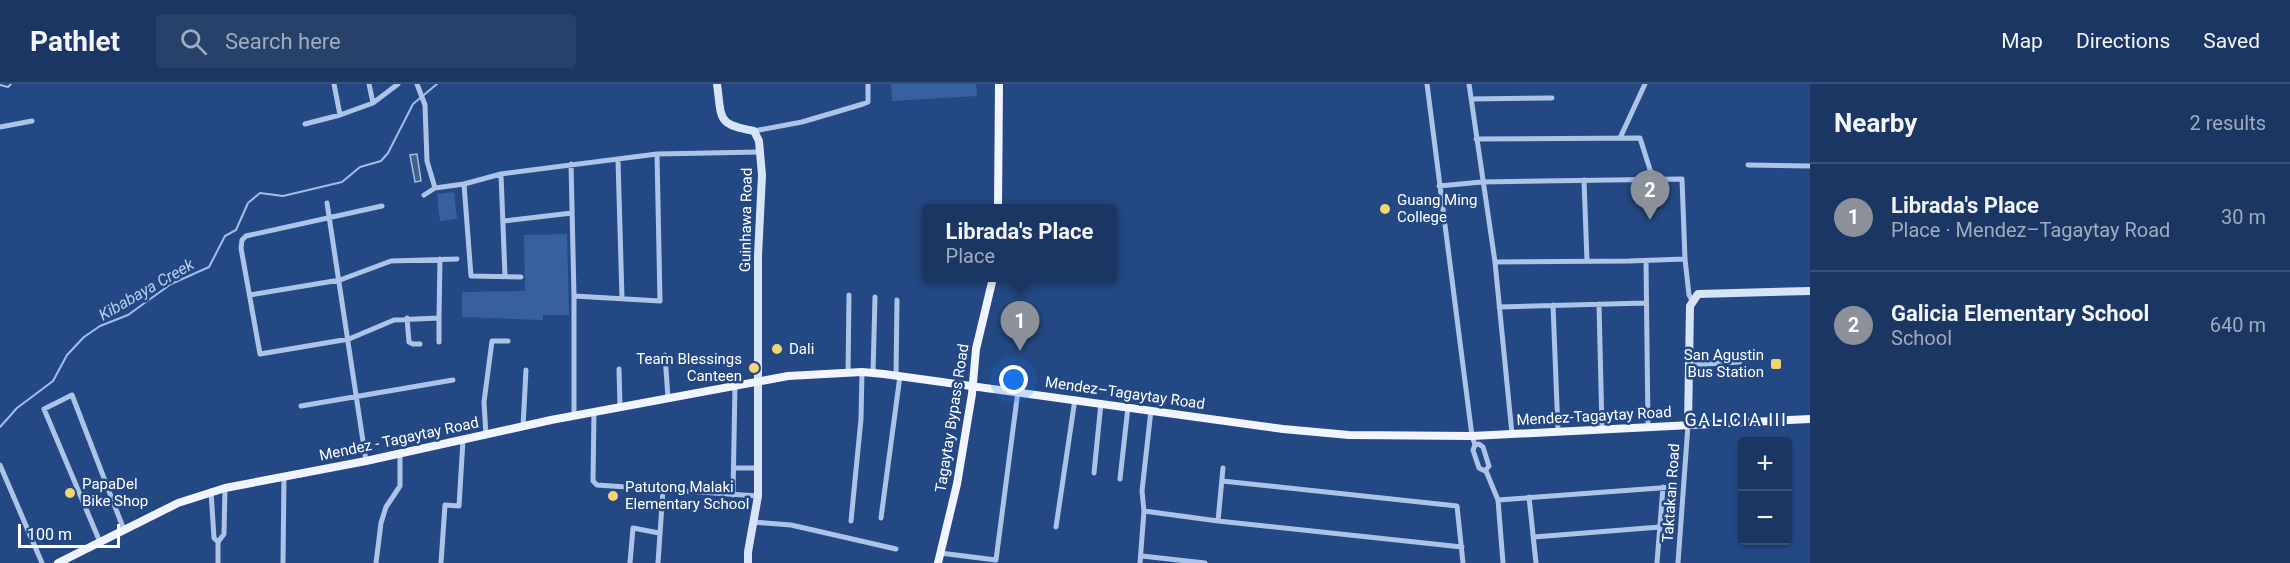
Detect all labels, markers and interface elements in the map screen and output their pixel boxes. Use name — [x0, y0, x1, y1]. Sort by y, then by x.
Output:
search box — [156, 14, 576, 68]
text: Pathlet — [30, 25, 120, 58]
icon: search — [177, 25, 210, 58]
text: Search here — [225, 29, 341, 54]
text: Map — [2001, 29, 2043, 53]
text: Directions — [2076, 29, 2170, 53]
text: Saved — [2203, 29, 2260, 53]
text: Nearby — [1834, 108, 1917, 138]
text: 2 results — [2190, 111, 2266, 135]
street label: Guinhawa Road — [736, 168, 756, 272]
pin: 2 — [1630, 170, 1670, 220]
place label: Guang Ming College — [1397, 191, 1478, 226]
text: Librada's Place — [1891, 193, 2039, 218]
marker: Guang Ming College — [1378, 202, 1392, 216]
popup — [922, 204, 1117, 282]
text: 1 — [1848, 205, 1859, 229]
text: 30 m — [2221, 205, 2266, 229]
text: Place · Mendez–Tagaytay Road — [1891, 218, 2170, 242]
text: Librada's Place — [946, 219, 1093, 244]
text: Place — [946, 244, 995, 268]
water label: Kibabaya Creek — [95, 254, 198, 324]
text: Galicia Elementary School — [1891, 301, 2149, 326]
pin: 1 — [1000, 302, 1040, 351]
text: 2 — [1848, 313, 1859, 337]
text: 640 m — [2210, 313, 2266, 337]
text: School — [1891, 326, 1952, 350]
place label: Dali — [789, 340, 814, 358]
marker: Dali — [770, 342, 784, 356]
street label: Tagaytay Bypass Road — [931, 342, 973, 494]
place label: San Agustin Bus Station — [1684, 346, 1764, 381]
place label: Team Blessings Canteen — [636, 350, 742, 385]
marker: San Agustin Bus Station — [1769, 357, 1783, 371]
marker: Team Blessings Canteen — [747, 361, 761, 375]
your location — [999, 365, 1028, 394]
street label: Mendez–Tagaytay Road — [1044, 373, 1206, 413]
street label: Mendez-Tagaytay Road — [1516, 403, 1672, 429]
district label: GALICIA III — [1685, 409, 1787, 430]
street label: Mendez - Tagaytay Road — [318, 413, 480, 465]
map controls — [1738, 437, 1792, 545]
button: + — [1738, 437, 1792, 491]
street label: Taktakan Road — [1659, 443, 1683, 543]
place label: PapaDel Bike Shop — [82, 475, 148, 510]
place label: Patutong Malaki Elementary School — [625, 478, 749, 513]
marker: PapaDel Bike Shop — [63, 486, 77, 500]
marker: Patutong Malaki Elementary School — [606, 489, 620, 503]
button: − — [1738, 491, 1792, 545]
scale bar — [18, 521, 120, 548]
text: 100 m — [27, 525, 72, 544]

